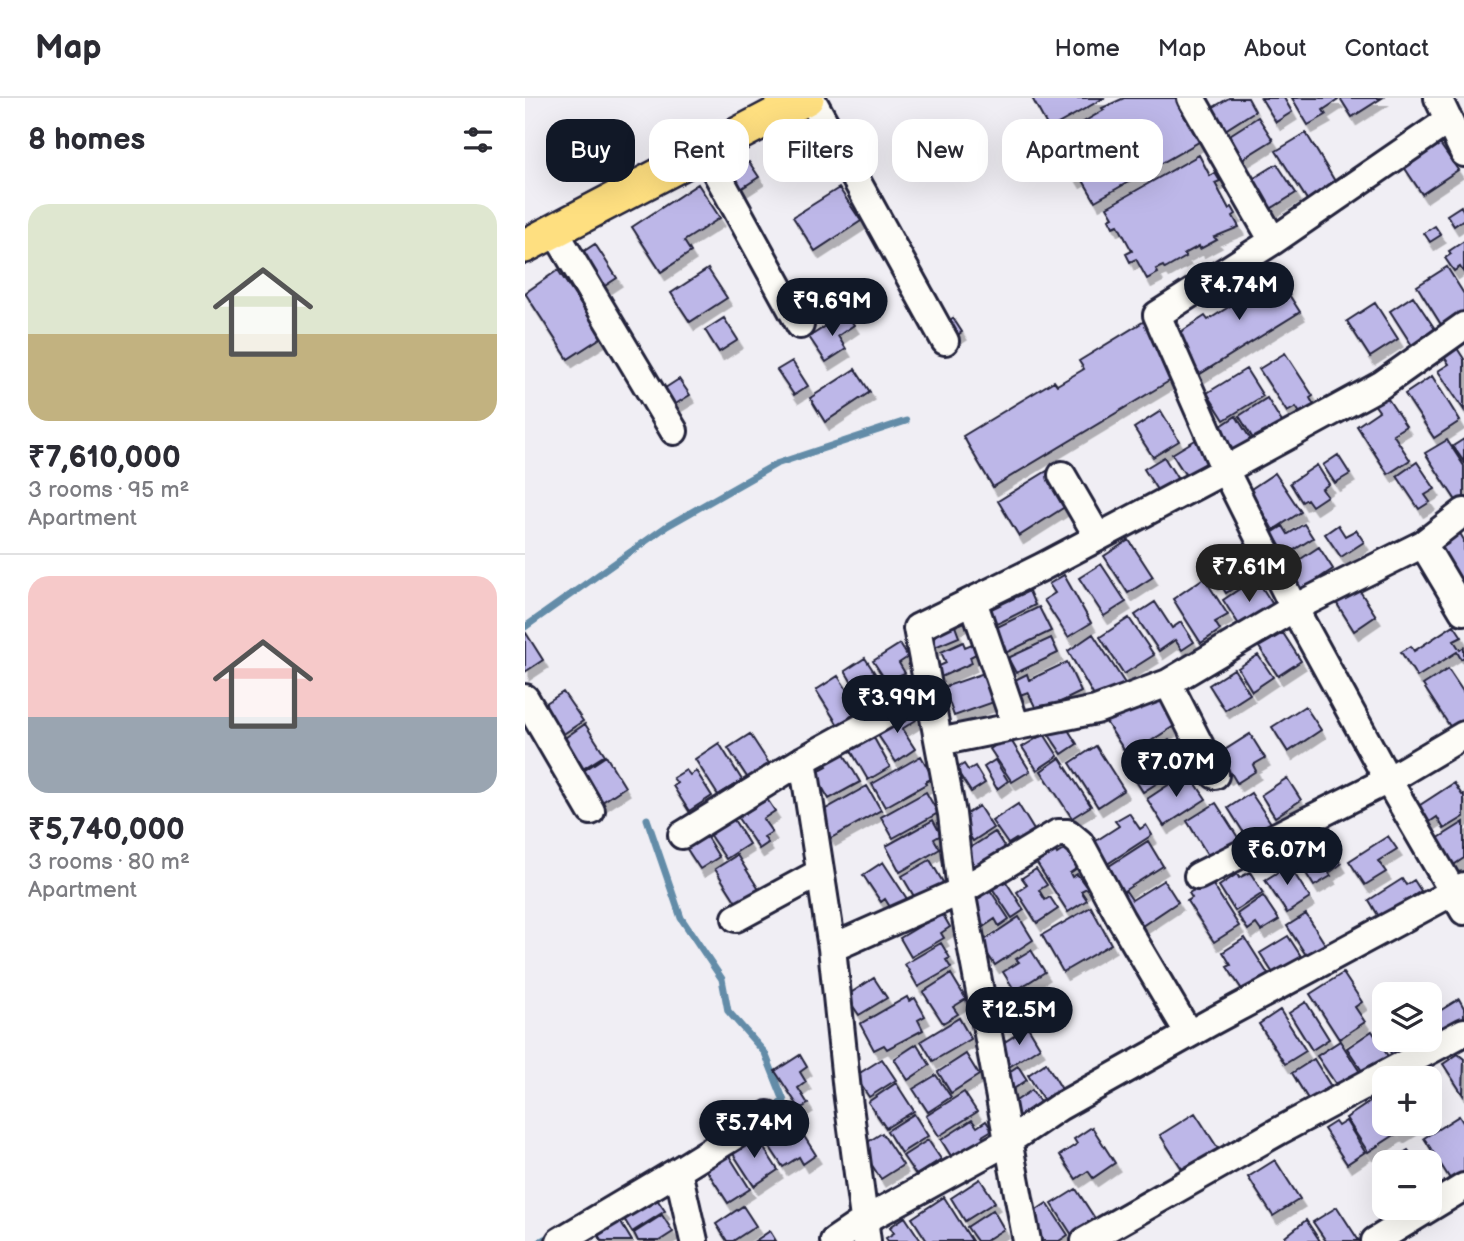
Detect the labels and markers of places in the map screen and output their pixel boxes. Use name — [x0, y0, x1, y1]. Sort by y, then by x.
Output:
pin: ₹4.74M — [1182, 262, 1296, 322]
pin: ₹9.69M — [775, 278, 889, 338]
pin: ₹7.61M — [1192, 545, 1306, 604]
pin: ₹3.99M — [840, 676, 954, 735]
pin: ₹7.07M — [1119, 740, 1233, 799]
pin: ₹6.07M — [1230, 828, 1344, 887]
pin: ₹12.5M — [962, 988, 1076, 1047]
pin: ₹5.74M — [697, 1100, 811, 1160]

